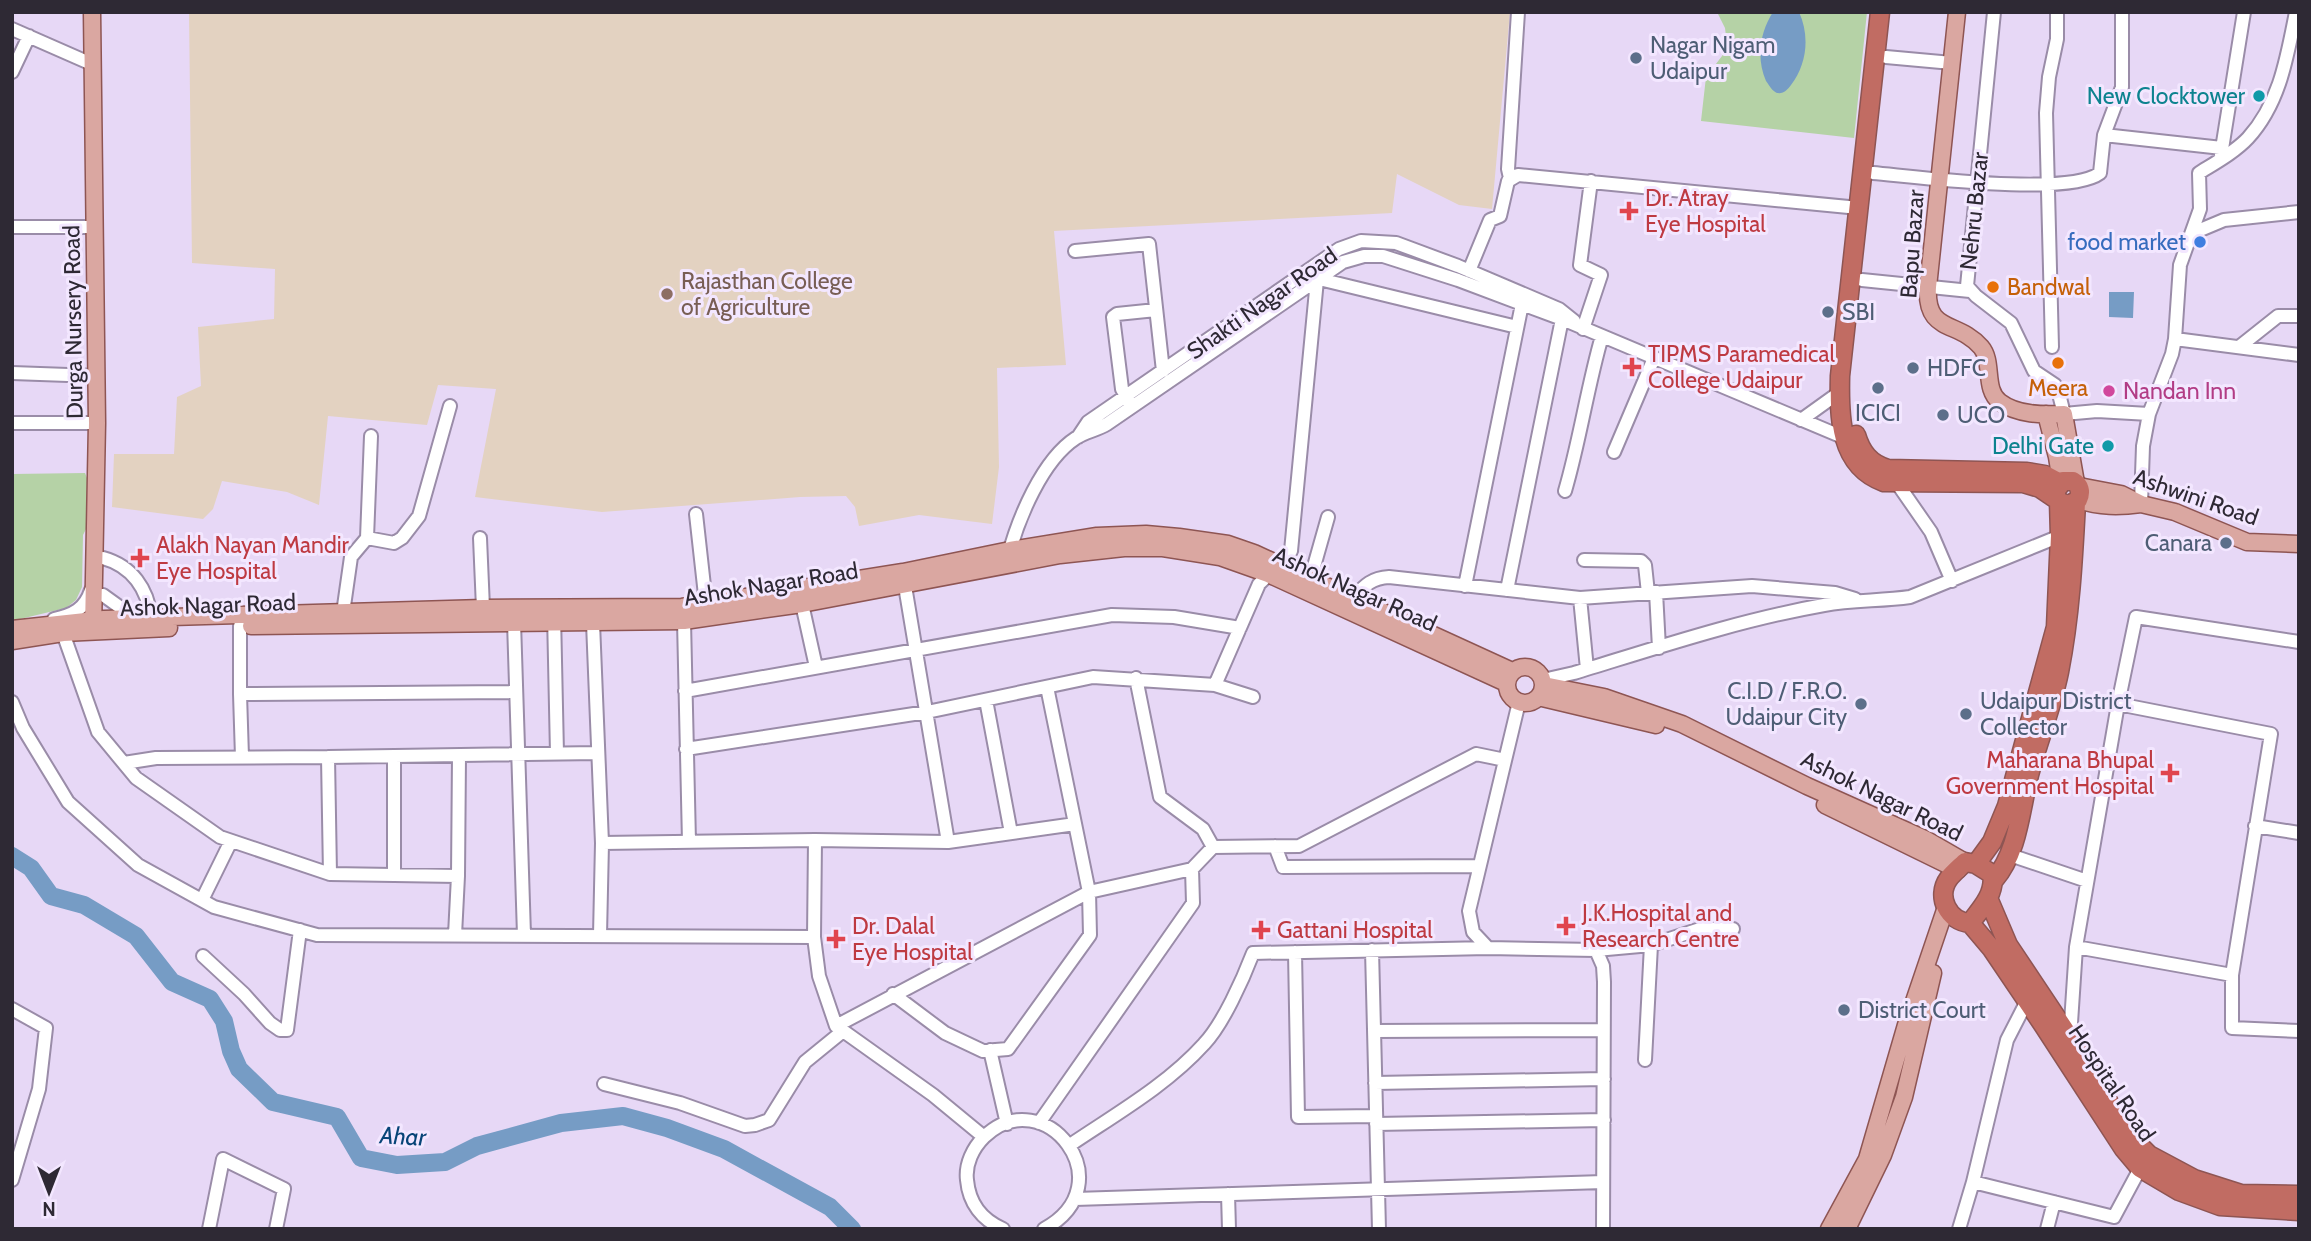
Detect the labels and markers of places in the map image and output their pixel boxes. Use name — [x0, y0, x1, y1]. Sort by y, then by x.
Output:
place label: Nagar Nigam Udaipur — [1650, 31, 1775, 85]
marker: Nagar Nigam Udaipur — [1628, 50, 1644, 66]
place label: New Clocktower — [2087, 82, 2246, 110]
marker: New Clocktower — [2251, 88, 2267, 104]
place label: Dr. Atray Eye Hospital — [1645, 184, 1766, 238]
marker: Dr. Atray Eye Hospital — [1619, 201, 1639, 221]
place label: food market — [2068, 228, 2186, 256]
marker: food market — [2192, 234, 2208, 250]
place label: Rajasthan College of Agriculture — [681, 267, 853, 321]
place label: Bandwal — [2007, 273, 2091, 301]
marker: Bandwal — [1985, 279, 2001, 295]
marker: Rajasthan College of Agriculture — [659, 286, 675, 302]
place label: SBI — [1842, 298, 1875, 326]
marker: SBI — [1820, 304, 1836, 320]
place label: TIPMS Paramedical College Udaipur — [1648, 340, 1835, 394]
place label: HDFC — [1927, 354, 1986, 382]
marker: Meera — [2050, 355, 2066, 371]
marker: TIPMS Paramedical College Udaipur — [1622, 357, 1642, 377]
marker: HDFC — [1905, 360, 1921, 376]
place label: Meera — [2028, 374, 2088, 402]
place label: Nandan Inn — [2123, 377, 2236, 405]
marker: ICICI — [1870, 380, 1886, 396]
marker: Nandan Inn — [2101, 383, 2117, 399]
place label: ICICI — [1855, 399, 1901, 427]
place label: UCO — [1957, 401, 2005, 429]
marker: UCO — [1935, 407, 1951, 423]
place label: Delhi Gate — [1992, 432, 2094, 460]
marker: Delhi Gate — [2100, 438, 2116, 454]
place label: Canara — [2145, 529, 2212, 557]
place label: Alakh Nayan Mandir Eye Hospital — [156, 531, 350, 585]
marker: Canara — [2218, 535, 2234, 551]
marker: Alakh Nayan Mandir Eye Hospital — [130, 548, 150, 568]
place label: C.I.D / F.R.O. Udaipur City — [1726, 677, 1847, 731]
place label: Udaipur District Collector — [1980, 687, 2132, 741]
marker: C.I.D / F.R.O. Udaipur City — [1853, 696, 1869, 712]
marker: Udaipur District Collector — [1958, 706, 1974, 722]
place label: Maharana Bhupal Government Hospital — [1946, 746, 2155, 800]
marker: Maharana Bhupal Government Hospital — [2160, 763, 2180, 783]
place label: J.K.Hospital and Research Centre — [1581, 899, 1740, 953]
place label: Dr. Dalal Eye Hospital — [852, 912, 973, 966]
place label: Gattani Hospital — [1277, 916, 1433, 944]
marker: J.K.Hospital and Research Centre — [1556, 916, 1576, 936]
marker: Gattani Hospital — [1251, 920, 1271, 940]
marker: Dr. Dalal Eye Hospital — [826, 929, 846, 949]
place label: District Court — [1858, 996, 1986, 1024]
marker: District Court — [1836, 1002, 1852, 1018]

